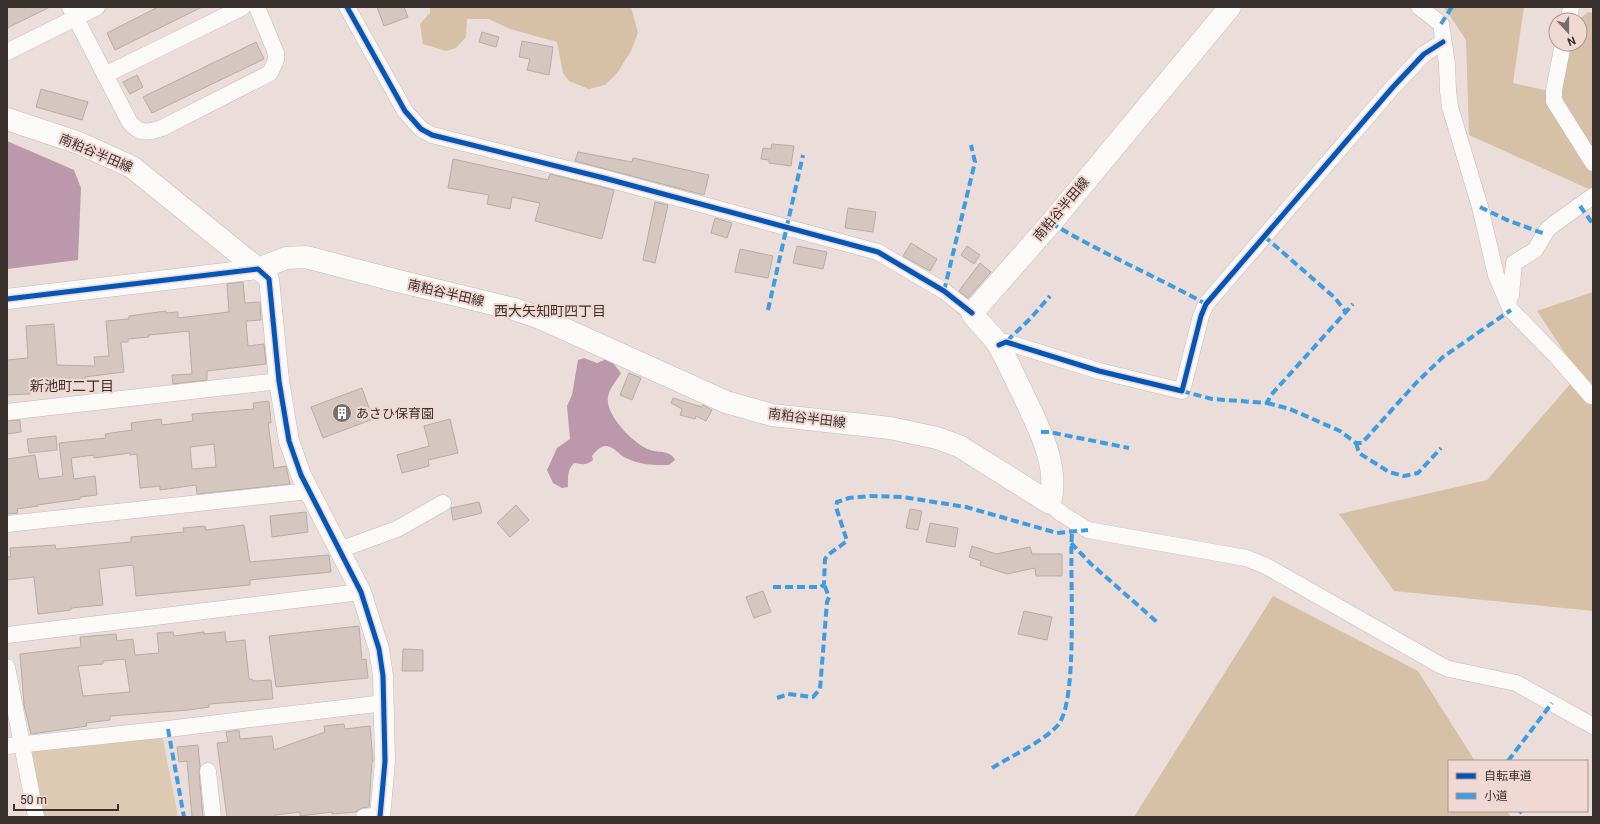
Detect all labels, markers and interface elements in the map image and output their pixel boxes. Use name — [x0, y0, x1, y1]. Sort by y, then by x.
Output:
north arrow — [1548, 12, 1588, 52]
text: N — [1565, 33, 1577, 48]
street label: 南粕谷半田線 — [57, 131, 135, 175]
street label: 南粕谷半田線 — [1030, 174, 1092, 244]
street label: 南粕谷半田線 — [406, 277, 486, 309]
district label: 西大矢知町四丁目 — [494, 303, 606, 319]
district label: 新池町二丁目 — [30, 378, 114, 394]
building icon: あさひ保育園 — [331, 402, 353, 424]
place label: あさひ保育園 — [356, 406, 434, 421]
street label: 南粕谷半田線 — [767, 406, 847, 430]
legend — [1448, 760, 1588, 812]
text: 自転車道 — [1484, 769, 1532, 783]
scale bar — [14, 786, 118, 812]
text: 小道 — [1484, 789, 1508, 803]
text: 50 m — [20, 793, 47, 807]

